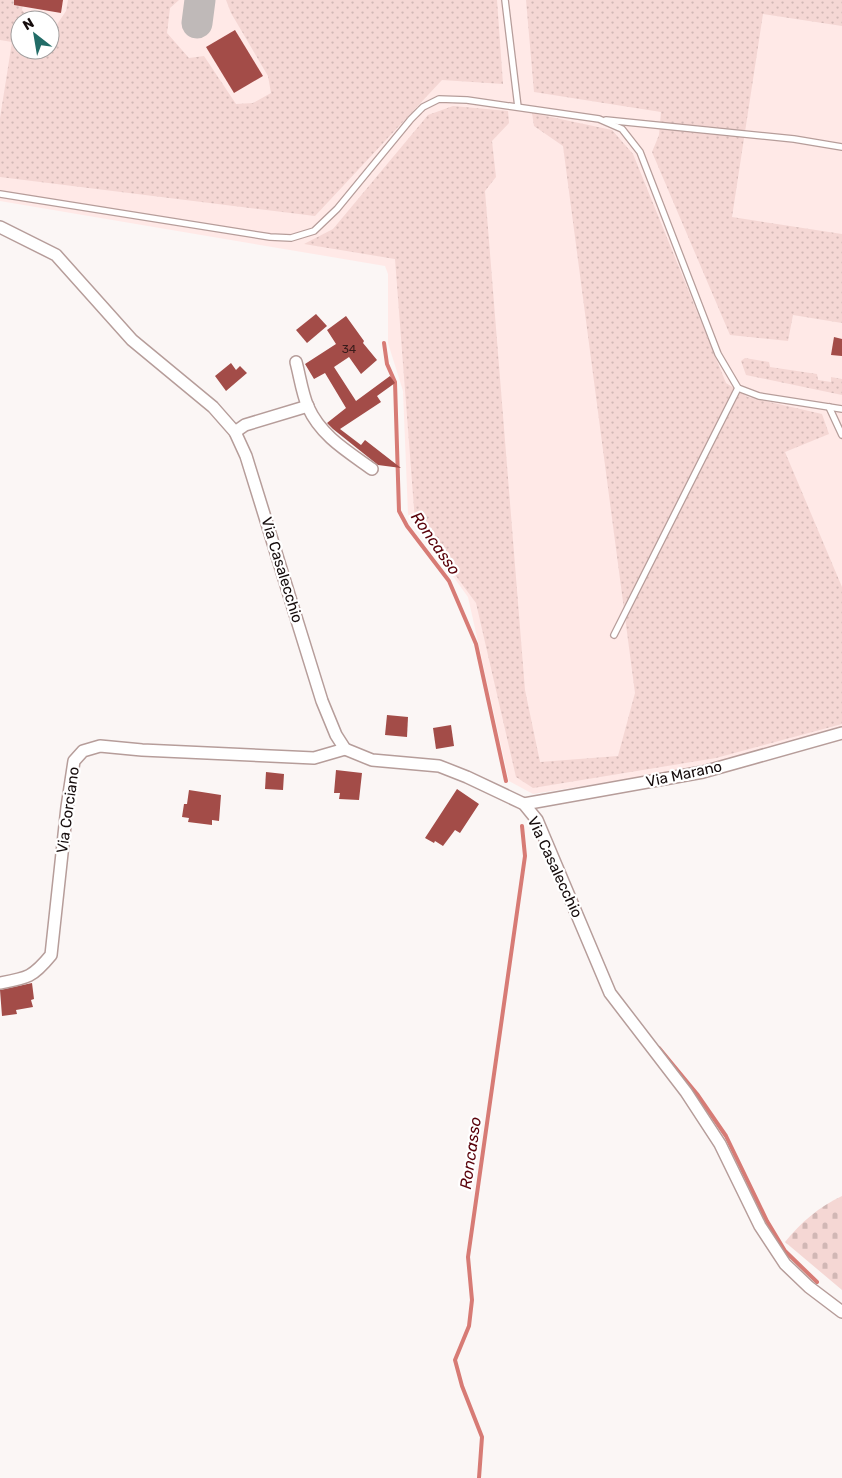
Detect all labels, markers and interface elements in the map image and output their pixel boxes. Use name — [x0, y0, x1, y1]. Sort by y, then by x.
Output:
north arrow — [10, 10, 60, 60]
text: N — [20, 14, 37, 34]
house number: 34 — [342, 342, 357, 356]
water label: Roncasso — [407, 508, 464, 579]
street label: Via Casalecchio — [257, 515, 307, 625]
street label: Via Marano — [644, 757, 724, 791]
street label: Via Corciano — [53, 765, 83, 855]
street label: Via Casalecchio — [524, 814, 586, 920]
water label: Roncasso — [456, 1116, 485, 1190]

